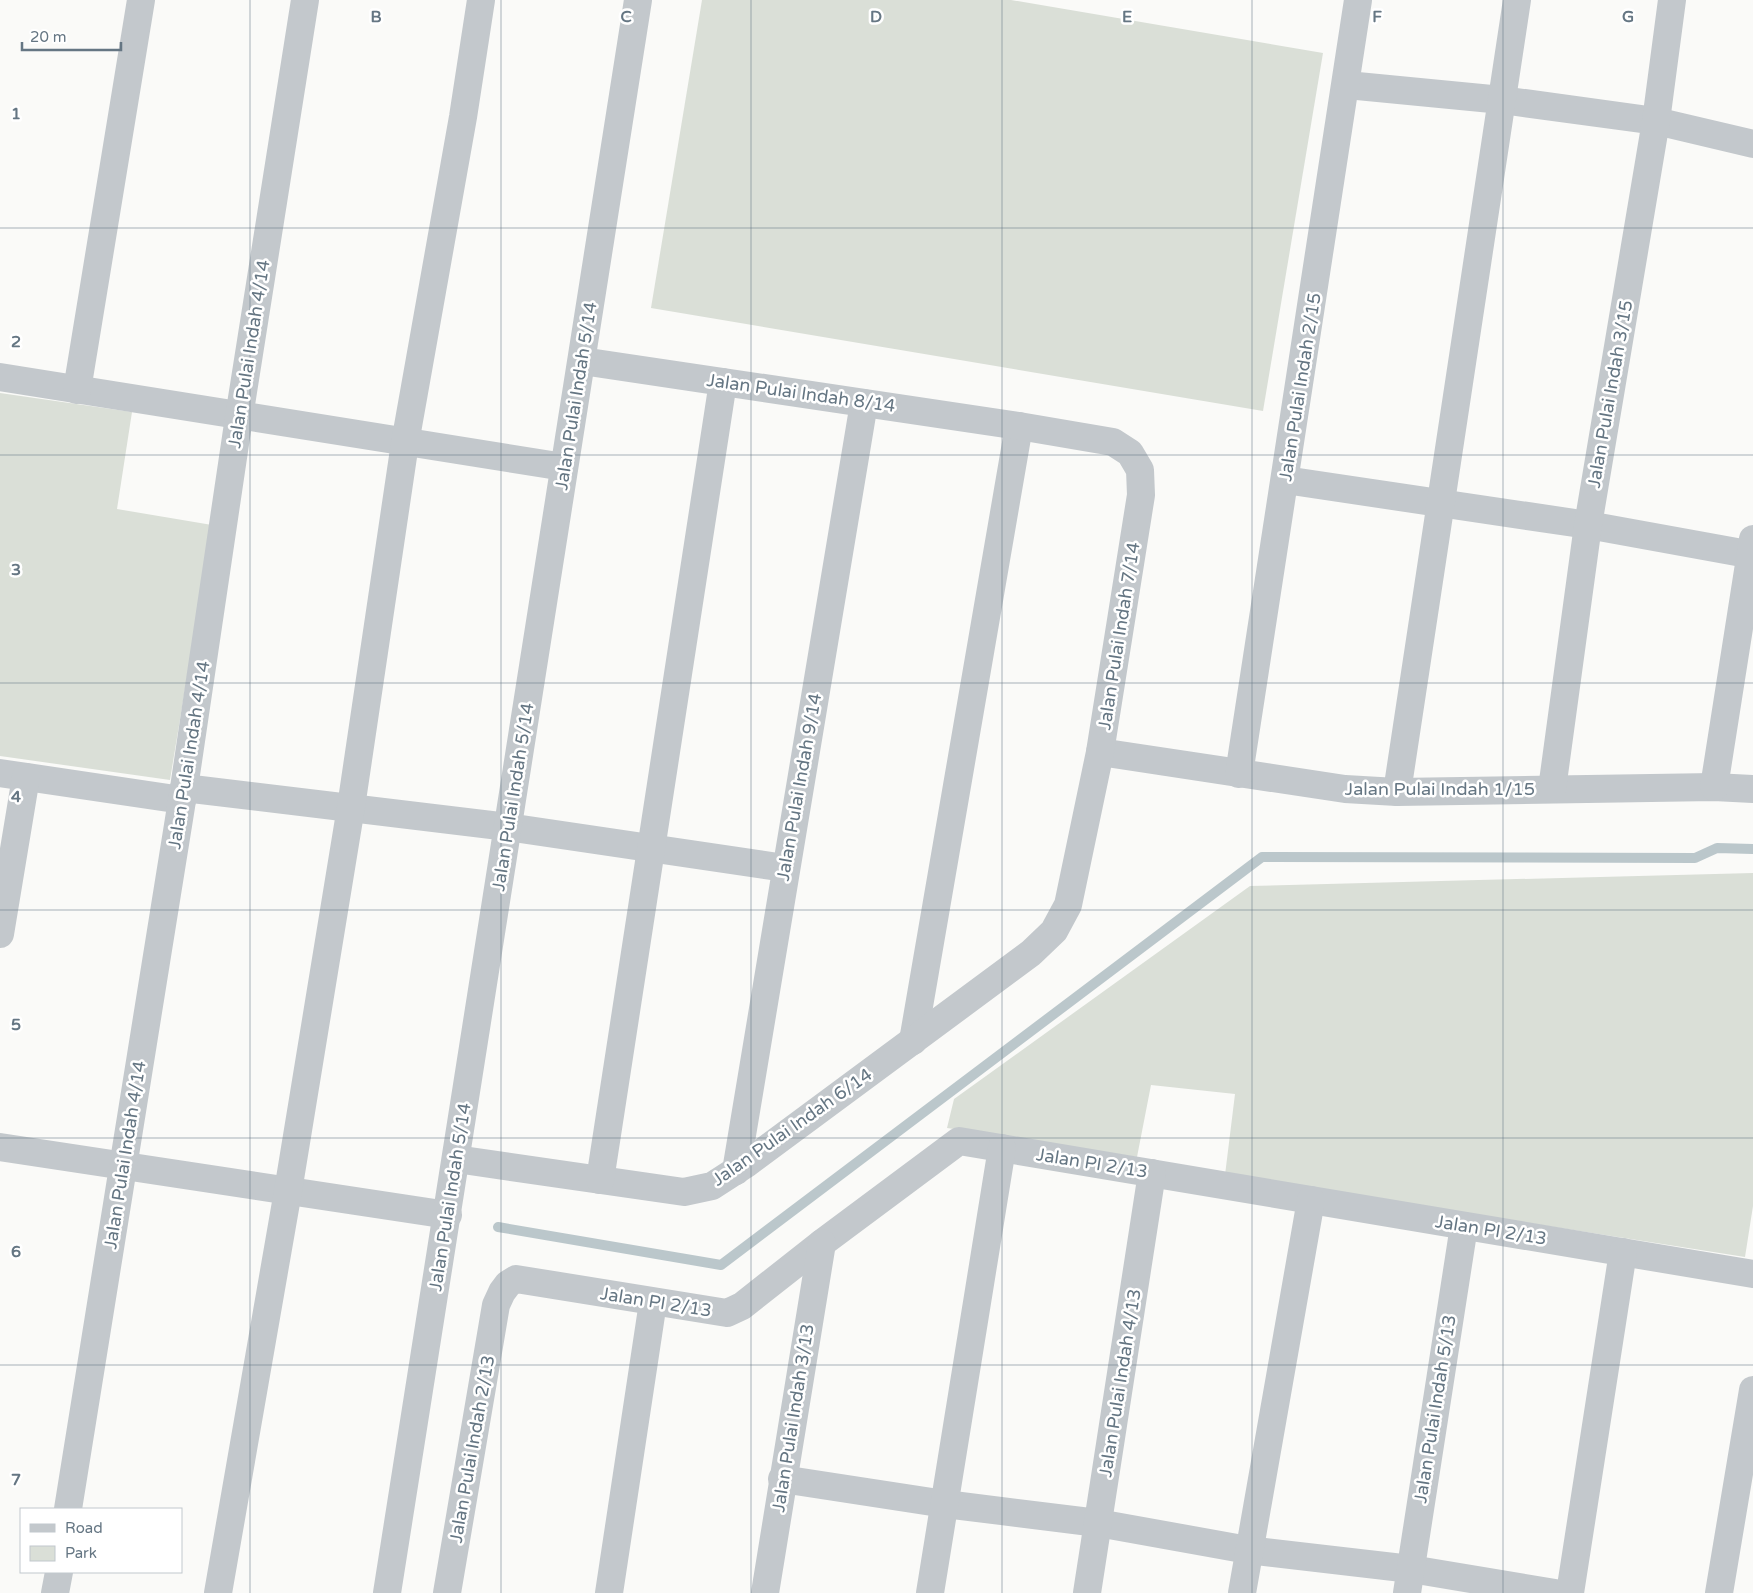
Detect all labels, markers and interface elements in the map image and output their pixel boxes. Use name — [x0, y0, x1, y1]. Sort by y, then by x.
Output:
text: B — [370, 7, 382, 27]
text: C — [620, 7, 632, 27]
text: D — [870, 7, 882, 27]
text: E — [1122, 7, 1132, 27]
text: F — [1372, 7, 1382, 27]
text: G — [1622, 7, 1634, 27]
scale bar — [22, 20, 121, 52]
text: 20 m — [30, 28, 67, 46]
text: 1 — [11, 104, 21, 124]
street label: Jalan Pulai Indah 4/14 — [223, 258, 275, 450]
street label: Jalan Pulai Indah 2/15 — [1274, 291, 1326, 483]
street label: Jalan Pulai Indah 3/15 — [1583, 298, 1637, 490]
street label: Jalan Pulai Indah 5/14 — [550, 300, 602, 492]
text: 2 — [11, 332, 21, 352]
street label: Jalan Pulai Indah 8/14 — [705, 369, 897, 417]
street label: Jalan Pulai Indah 7/14 — [1093, 541, 1145, 731]
text: 3 — [11, 560, 21, 580]
street label: Jalan Pulai Indah 4/14 — [163, 659, 215, 851]
street label: Jalan Pulai Indah 9/14 — [772, 691, 826, 883]
street label: Jalan Pulai Indah 5/14 — [487, 701, 539, 893]
street label: Jalan Pulai Indah 1/15 — [1345, 778, 1535, 800]
text: 4 — [11, 787, 21, 807]
text: 5 — [11, 1015, 21, 1035]
street label: Jalan Pulai Indah 4/14 — [99, 1059, 151, 1251]
street label: Jalan Pulai Indah 6/14 — [708, 1063, 876, 1191]
street label: Jalan Pulai Indah 5/14 — [424, 1101, 476, 1293]
street label: Jalan PI 2/13 — [1035, 1143, 1149, 1183]
street label: Jalan PI 2/13 — [1434, 1210, 1548, 1250]
text: 6 — [11, 1242, 21, 1262]
street label: Jalan PI 2/13 — [599, 1282, 713, 1322]
street label: Jalan Pulai Indah 4/13 — [1094, 1287, 1146, 1479]
street label: Jalan Pulai Indah 5/13 — [1409, 1313, 1461, 1505]
street label: Jalan Pulai Indah 3/13 — [767, 1322, 819, 1514]
street label: Jalan Pulai Indah 2/13 — [445, 1353, 499, 1545]
text: 7 — [11, 1470, 21, 1490]
legend — [20, 1508, 182, 1573]
text: Road — [65, 1519, 103, 1537]
text: Park — [65, 1544, 97, 1562]

